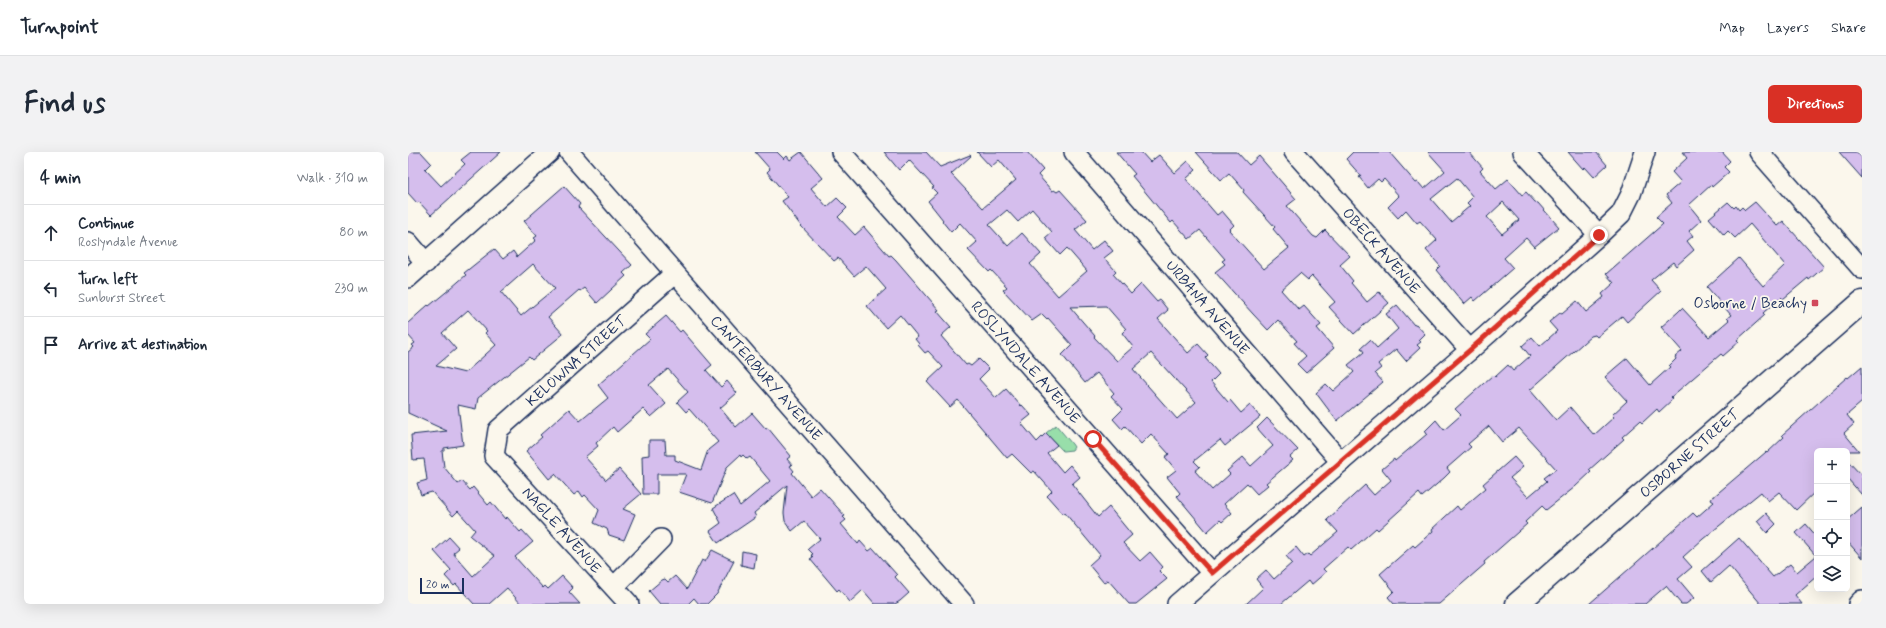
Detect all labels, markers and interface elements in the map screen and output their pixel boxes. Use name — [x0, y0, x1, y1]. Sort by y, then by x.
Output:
text: Turnpoint — [20, 15, 99, 40]
text: Map — [1719, 19, 1745, 37]
text: Layers — [1767, 19, 1809, 37]
text: Share — [1831, 19, 1866, 37]
button: Directions — [1768, 85, 1862, 123]
text: Find us — [24, 86, 105, 123]
text: 4 min — [40, 167, 81, 189]
text: Walk · 310 m — [297, 170, 368, 187]
street label: OBECK AVENUE — [1337, 204, 1425, 299]
text: Continue — [78, 214, 134, 234]
icon: ahead — [40, 222, 62, 244]
text: 80 m — [339, 224, 368, 241]
route end — [1590, 226, 1608, 244]
text: Roslyndale Avenue — [78, 234, 178, 251]
street label: URBANA AVENUE — [1161, 256, 1253, 360]
text: Turn left — [78, 270, 138, 290]
icon: left — [40, 278, 62, 300]
text: 230 m — [334, 280, 368, 297]
text: Sunburst Street — [78, 290, 166, 307]
place label: Osborne / Beachy — [1693, 294, 1807, 314]
street label: ROSLYNDALE AVENUE — [966, 297, 1085, 428]
marker: Osborne / Beachy — [1810, 298, 1820, 308]
street label: KELOWNA STREET — [522, 311, 632, 412]
street label: CANTERBURY AVENUE — [705, 311, 826, 446]
icon: arrive — [40, 334, 62, 356]
text: Arrive at destination — [78, 335, 207, 355]
street label: OSBORNE STREET — [1636, 404, 1745, 503]
route start — [1084, 430, 1102, 448]
map controls — [1814, 448, 1850, 592]
button: + — [1814, 448, 1850, 484]
street label: NAGLE AVENUE — [517, 483, 606, 578]
button: − — [1814, 484, 1850, 520]
button: locate — [1814, 520, 1850, 556]
button: layers — [1814, 556, 1850, 592]
scale bar — [420, 576, 464, 595]
text: 20 m — [426, 578, 449, 592]

